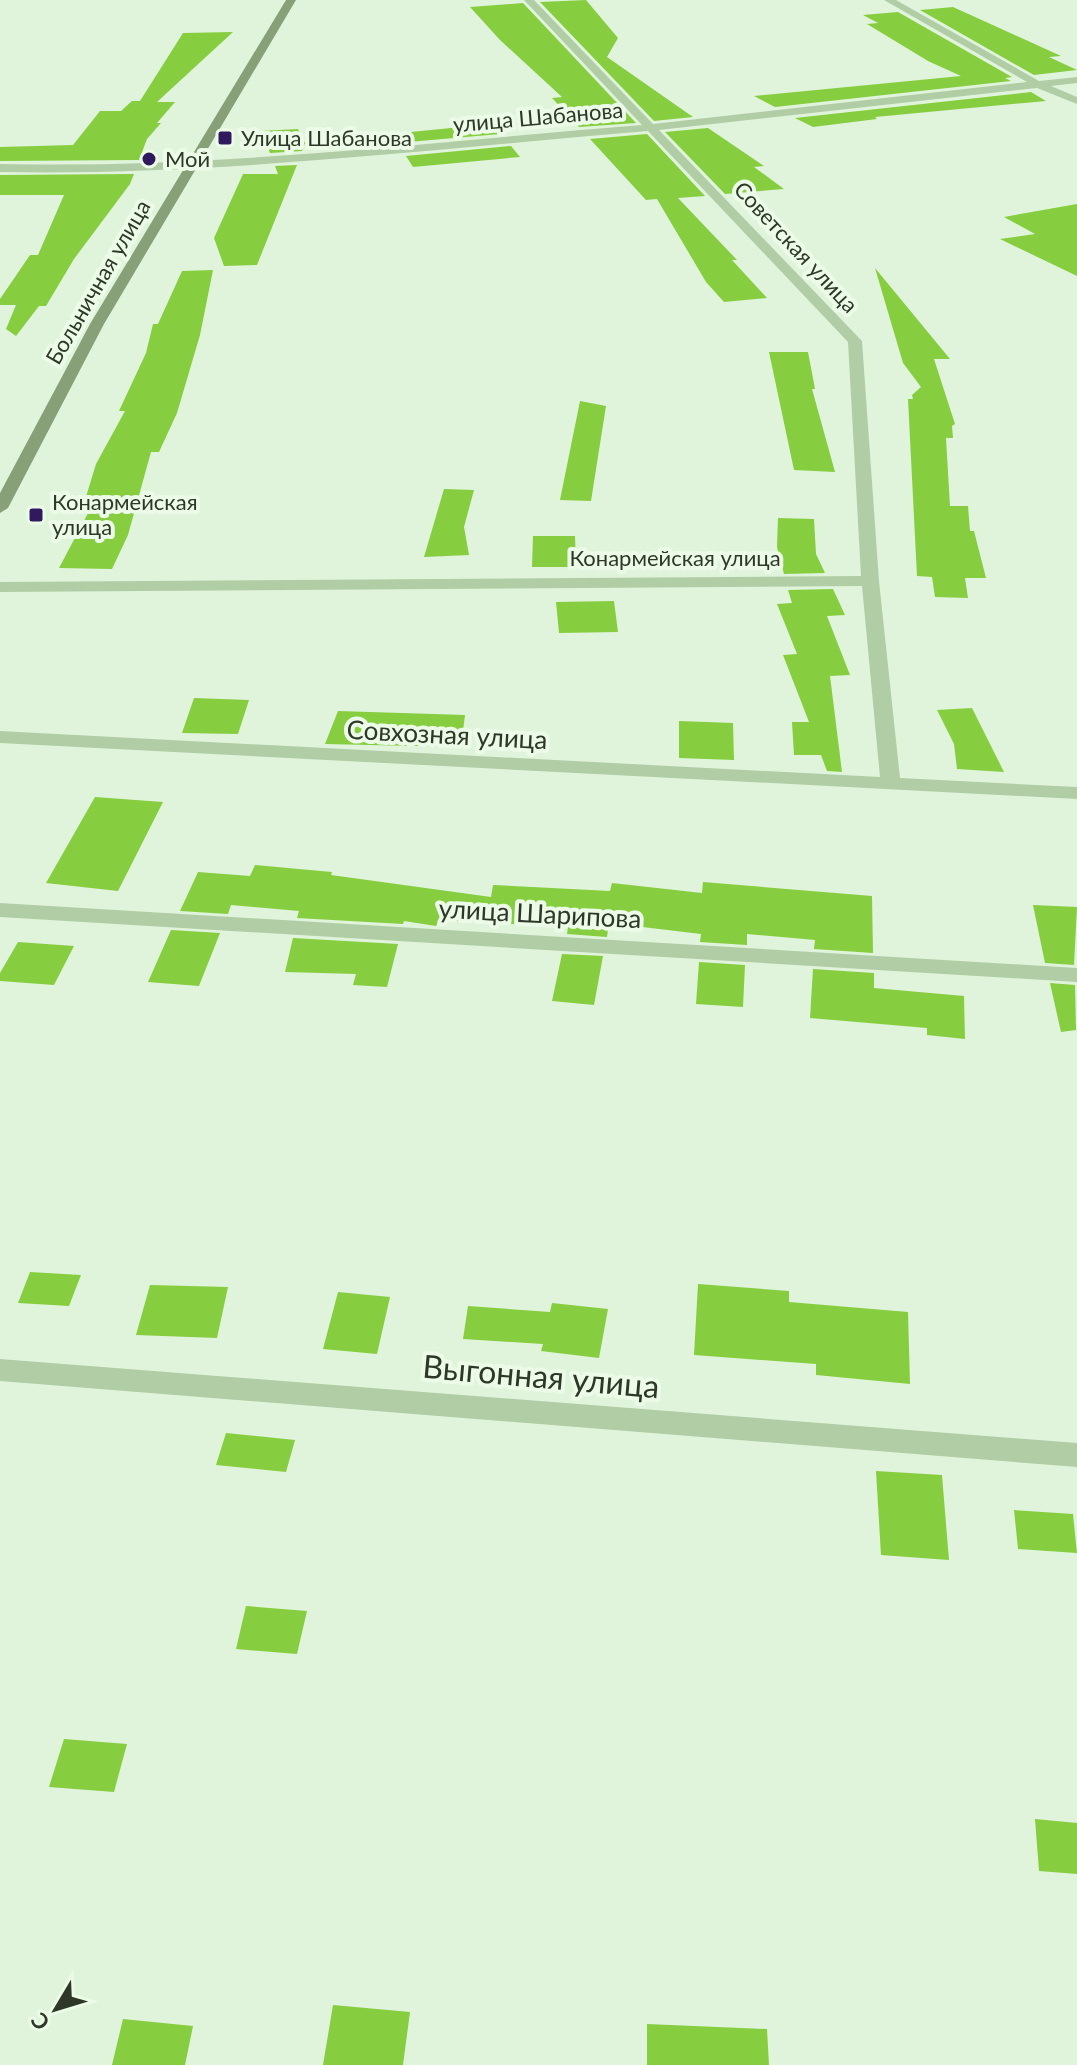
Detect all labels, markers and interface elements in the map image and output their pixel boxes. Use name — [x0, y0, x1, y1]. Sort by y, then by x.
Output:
street label: улица Шабанова — [452, 96, 624, 137]
place label: Улица Шабанова — [241, 124, 412, 151]
marker: Улица Шабанова — [216, 129, 234, 147]
place label: Мой — [165, 145, 210, 172]
marker: Мой — [140, 150, 158, 168]
street label: Советская улица — [729, 176, 864, 318]
street label: Больничная улица — [40, 195, 156, 369]
place label: Конармейская улица — [52, 488, 198, 540]
marker: Конармейская улица — [27, 506, 45, 524]
street label: Конармейская улица — [569, 544, 781, 571]
street label: Совхозная улица — [346, 713, 548, 755]
street label: улица Шарипова — [438, 892, 642, 934]
street label: Выгонная улица — [421, 1346, 661, 1405]
north arrow — [16, 1969, 96, 2049]
text: С — [24, 2007, 55, 2036]

